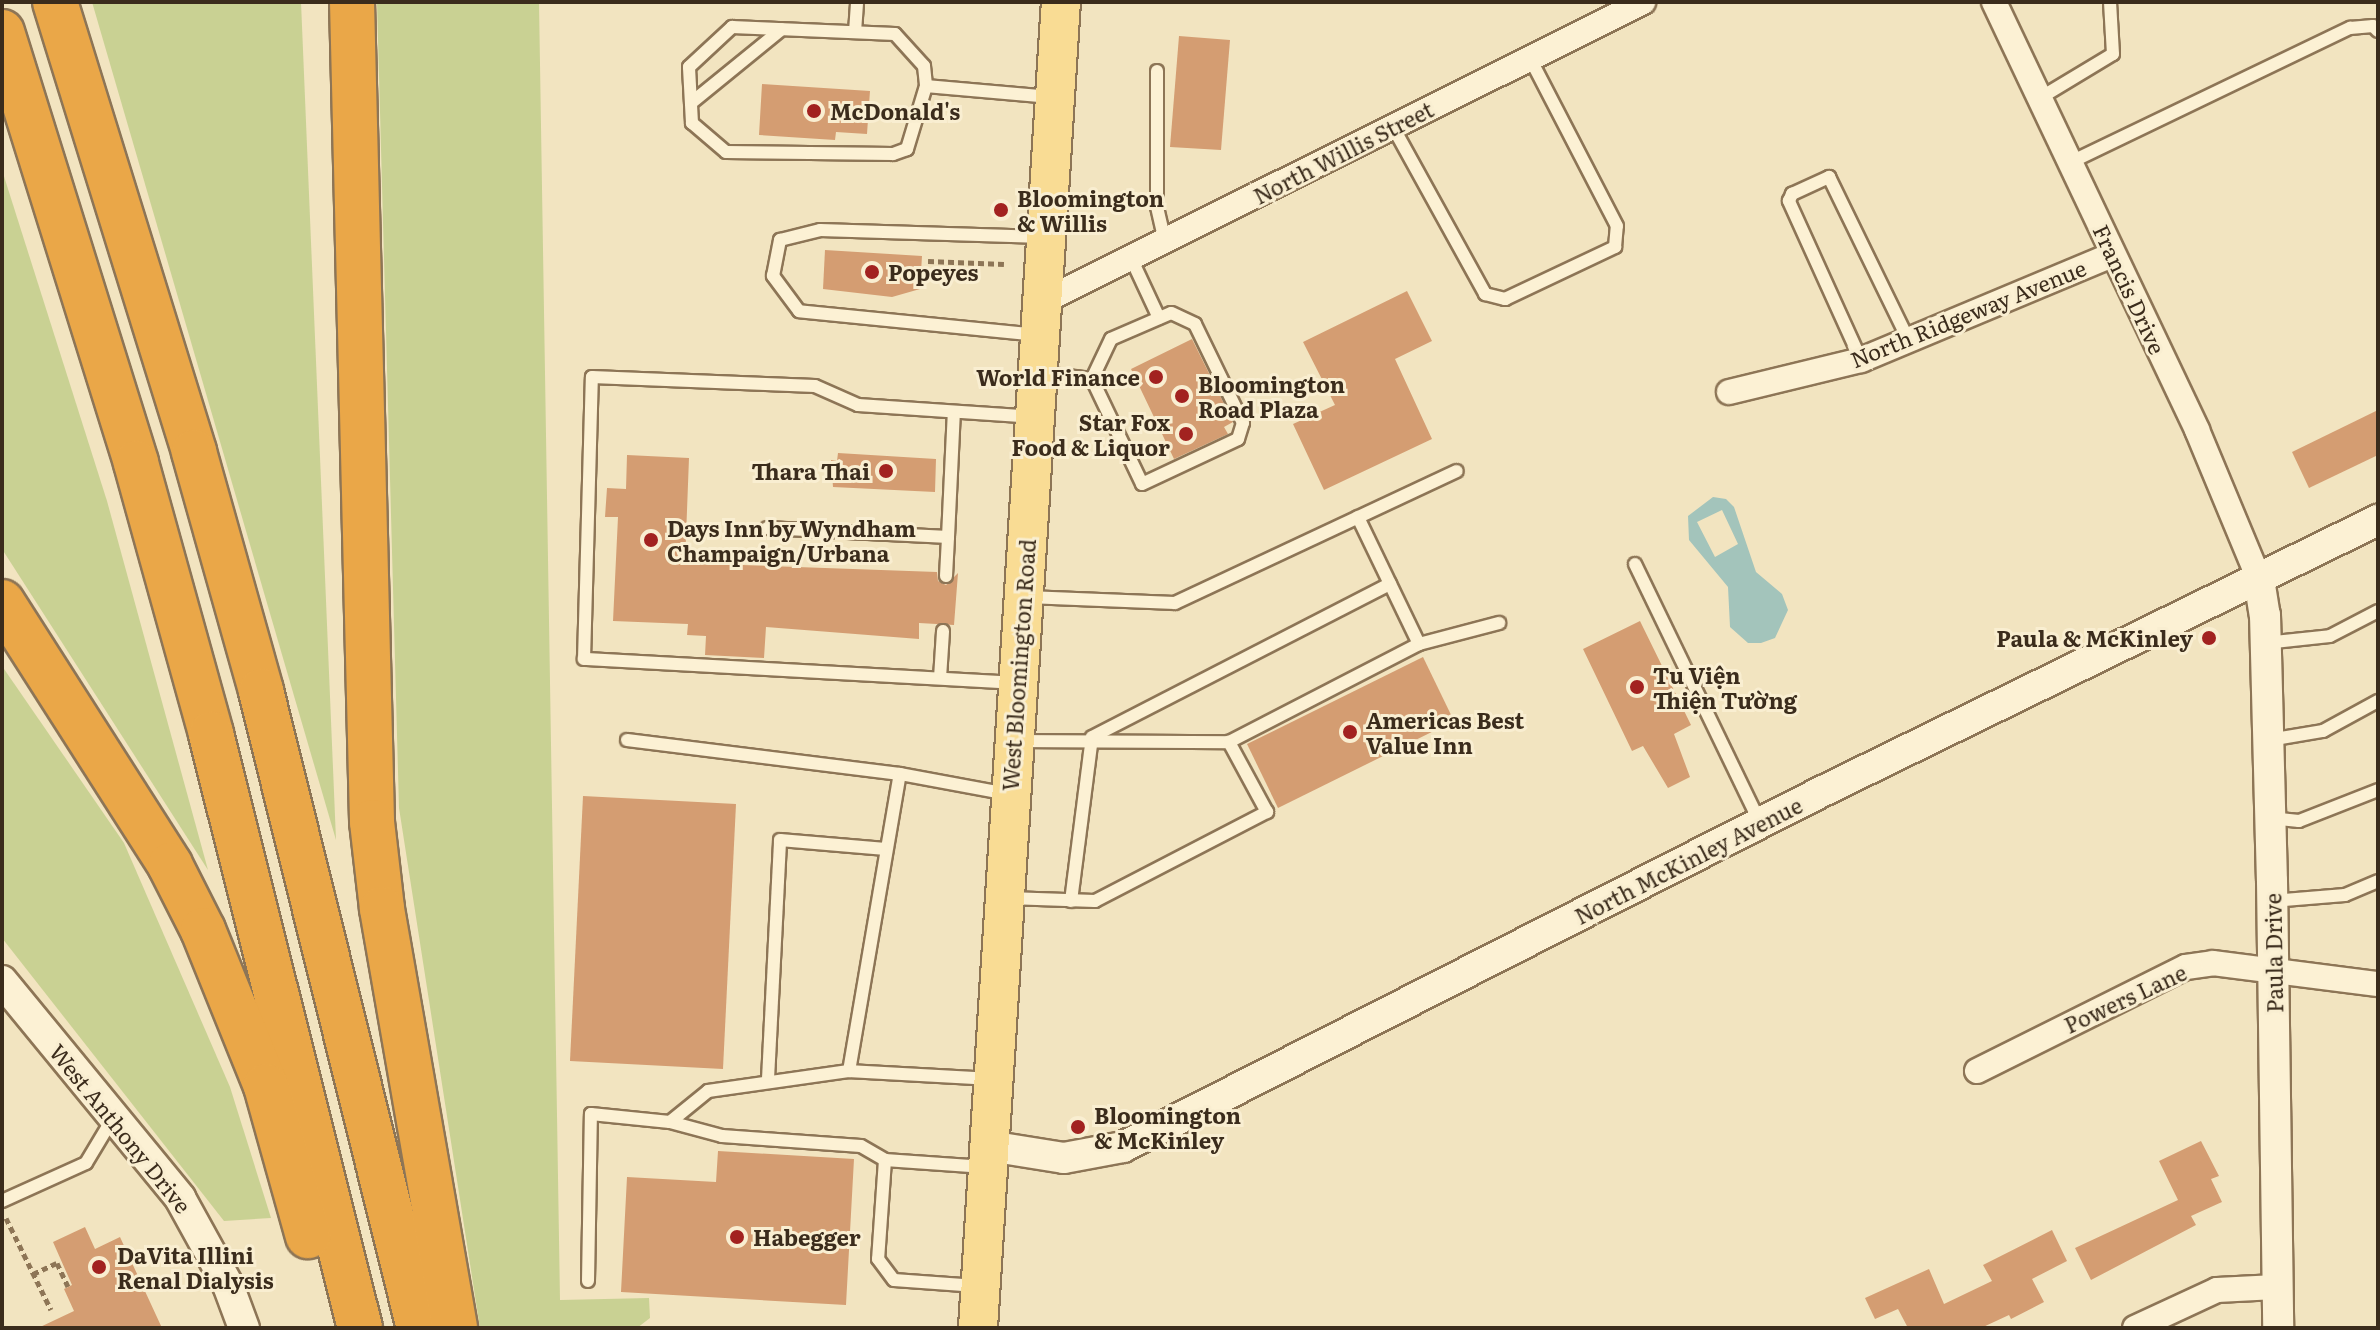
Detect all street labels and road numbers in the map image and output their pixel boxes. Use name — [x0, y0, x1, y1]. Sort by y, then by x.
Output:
street label: North Willis Street — [1249, 95, 1437, 209]
street label: Francis Drive — [2088, 220, 2172, 358]
street label: North Ridgeway Avenue — [1846, 254, 2090, 372]
street label: West Bloomington Road — [996, 538, 1040, 792]
street label: North McKinley Avenue — [1570, 791, 1806, 929]
street label: Paula Drive — [2259, 893, 2287, 1013]
street label: Powers Lane — [2060, 958, 2190, 1038]
street label: West Anthony Drive — [45, 1038, 197, 1218]

